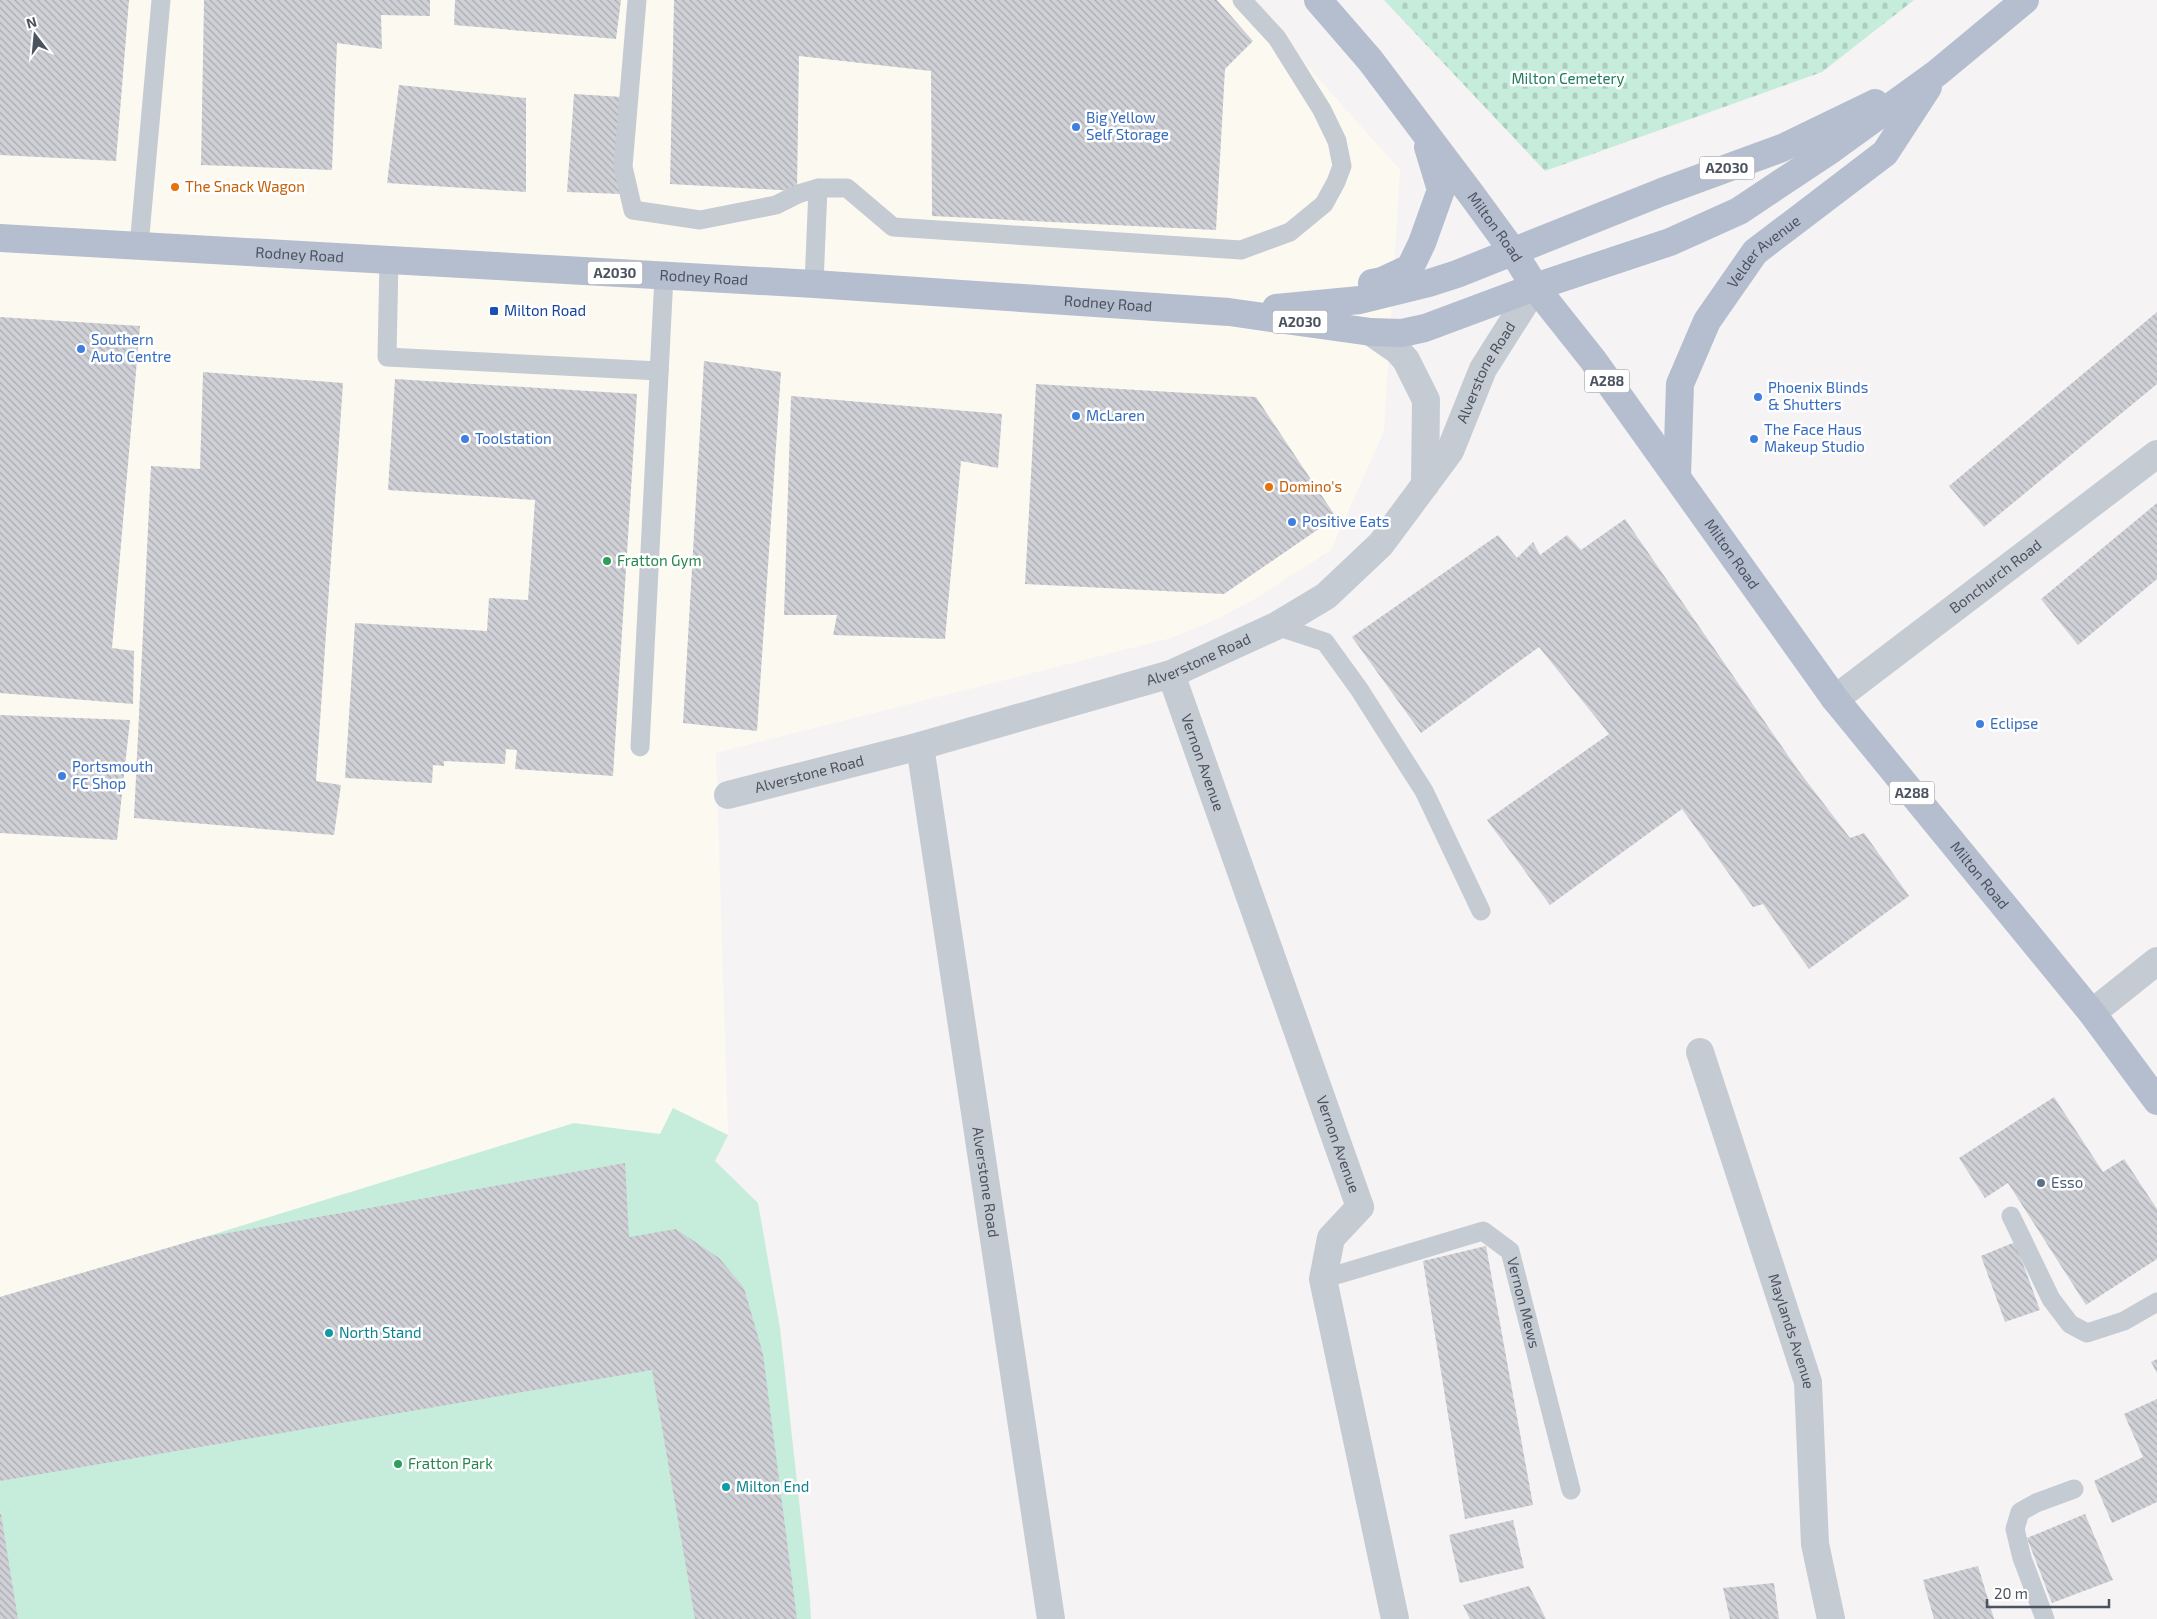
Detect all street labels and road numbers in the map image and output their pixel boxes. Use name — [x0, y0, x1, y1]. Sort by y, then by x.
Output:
road number: A2030 — [1700, 156, 1754, 180]
street label: Milton Road — [1464, 188, 1527, 265]
street label: Velder Avenue — [1723, 211, 1803, 291]
street label: Rodney Road — [255, 242, 344, 265]
road number: A2030 — [588, 262, 642, 284]
street label: Rodney Road — [659, 265, 749, 288]
street label: Rodney Road — [1063, 291, 1153, 315]
road number: A2030 — [1272, 311, 1328, 334]
street label: Alverstone Road — [1452, 318, 1519, 426]
road number: A288 — [1584, 370, 1630, 392]
street label: Milton Road — [1701, 515, 1764, 592]
street label: Bonchurch Road — [1946, 535, 2045, 617]
street label: Alverstone Road — [1144, 629, 1253, 689]
street label: Vernon Avenue — [1178, 711, 1229, 813]
street label: Alverstone Road — [753, 751, 866, 796]
road number: A288 — [1890, 781, 1934, 804]
street label: Milton Road — [1947, 837, 2013, 912]
street label: Vernon Avenue — [1313, 1093, 1364, 1195]
street label: Alverstone Road — [969, 1125, 1004, 1239]
street label: Vernon Mews — [1504, 1255, 1544, 1350]
street label: Maylands Avenue — [1765, 1271, 1818, 1389]

